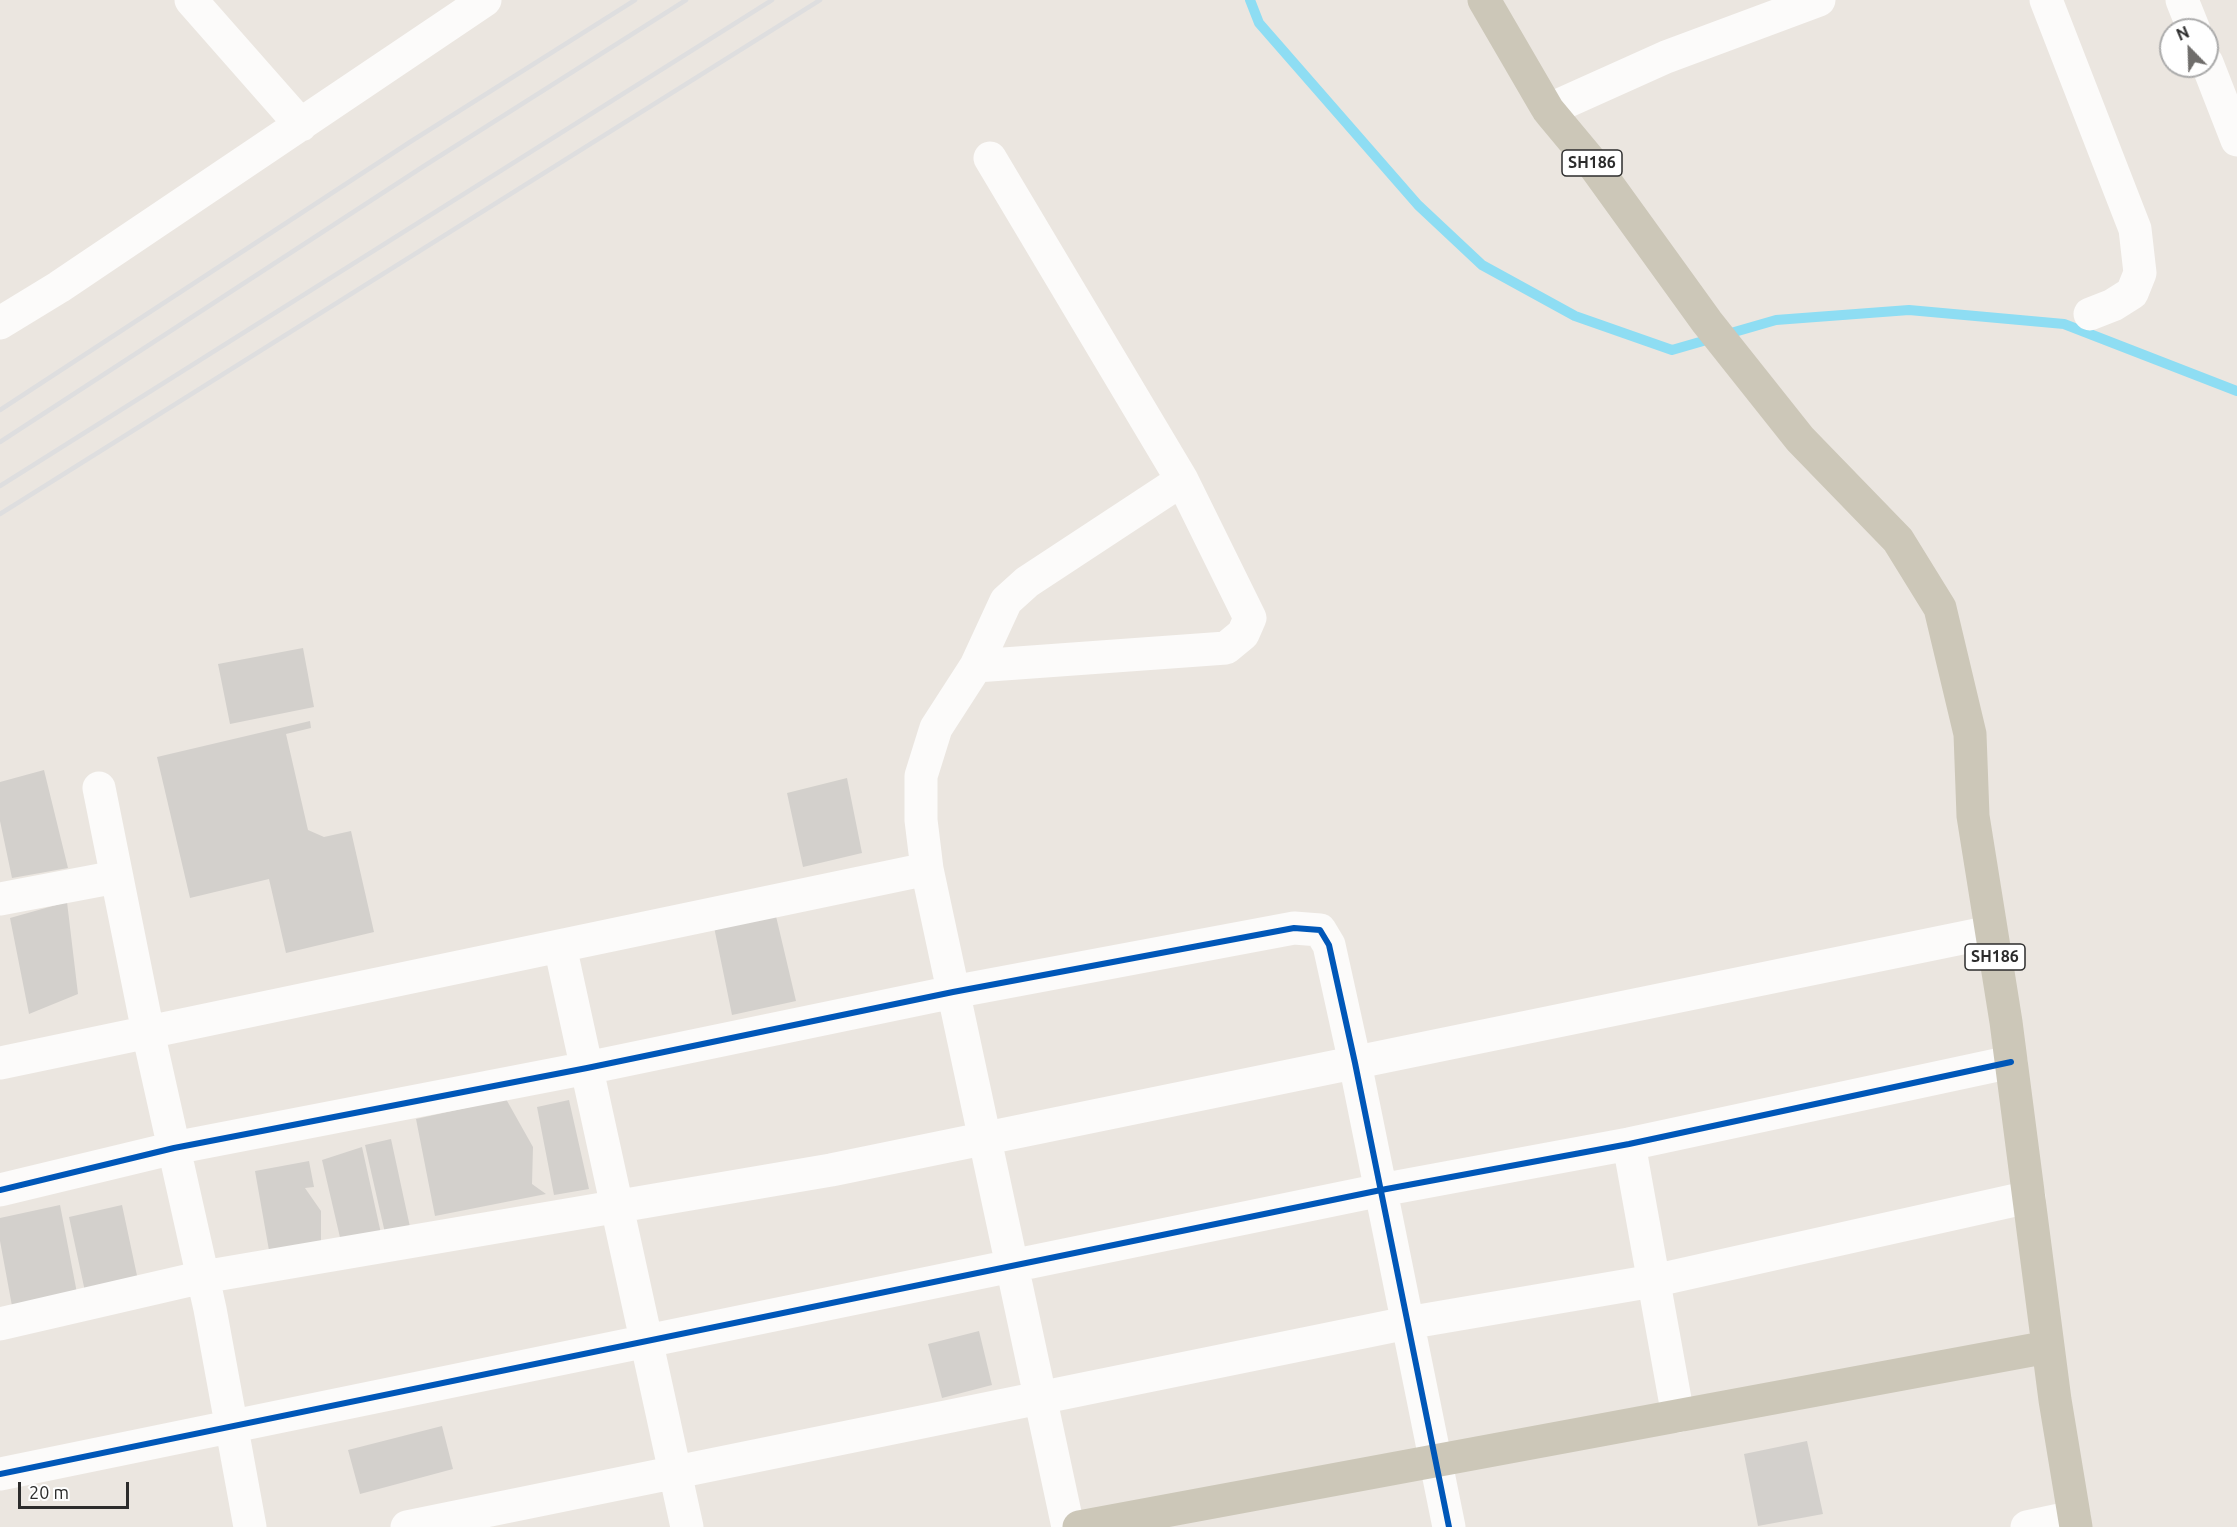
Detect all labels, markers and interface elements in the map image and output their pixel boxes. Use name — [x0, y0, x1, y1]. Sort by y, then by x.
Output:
north arrow — [2159, 18, 2219, 78]
text: N — [2174, 23, 2192, 44]
road number: SH186 — [1562, 150, 1622, 176]
road number: SH186 — [1965, 944, 2025, 970]
scale bar — [21, 1470, 132, 1508]
text: 20 m — [29, 1482, 69, 1502]

